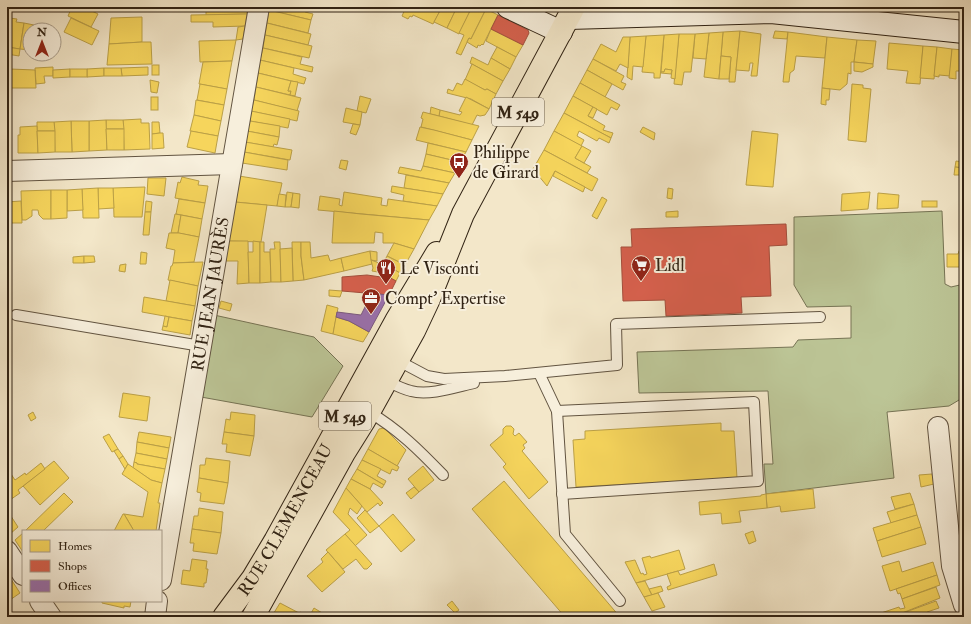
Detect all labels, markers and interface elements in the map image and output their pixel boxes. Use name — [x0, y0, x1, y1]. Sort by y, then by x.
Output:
north arrow — [22, 22, 62, 62]
text: N — [36, 26, 48, 39]
road number: M 549 — [492, 98, 544, 126]
place label: Philippe de Girard — [473, 142, 539, 183]
bus stop icon: Philippe de Girard — [448, 151, 470, 179]
street label: RUE JEAN JAURÈS — [187, 216, 234, 373]
supermarket icon: Lidl — [630, 254, 652, 282]
place label: Lidl — [655, 255, 685, 276]
restaurant icon: Le Visconti — [375, 257, 397, 285]
place label: Le Visconti — [400, 258, 479, 279]
office icon: Compt' Expertise — [360, 287, 382, 315]
place label: Compt' Expertise — [385, 288, 506, 310]
road number: M 549 — [319, 402, 371, 430]
street label: RUE CLEMENCEAU — [233, 440, 337, 600]
legend — [22, 530, 162, 602]
text: Homes — [58, 539, 92, 554]
text: Shops — [58, 559, 87, 574]
text: Offices — [58, 579, 91, 594]

